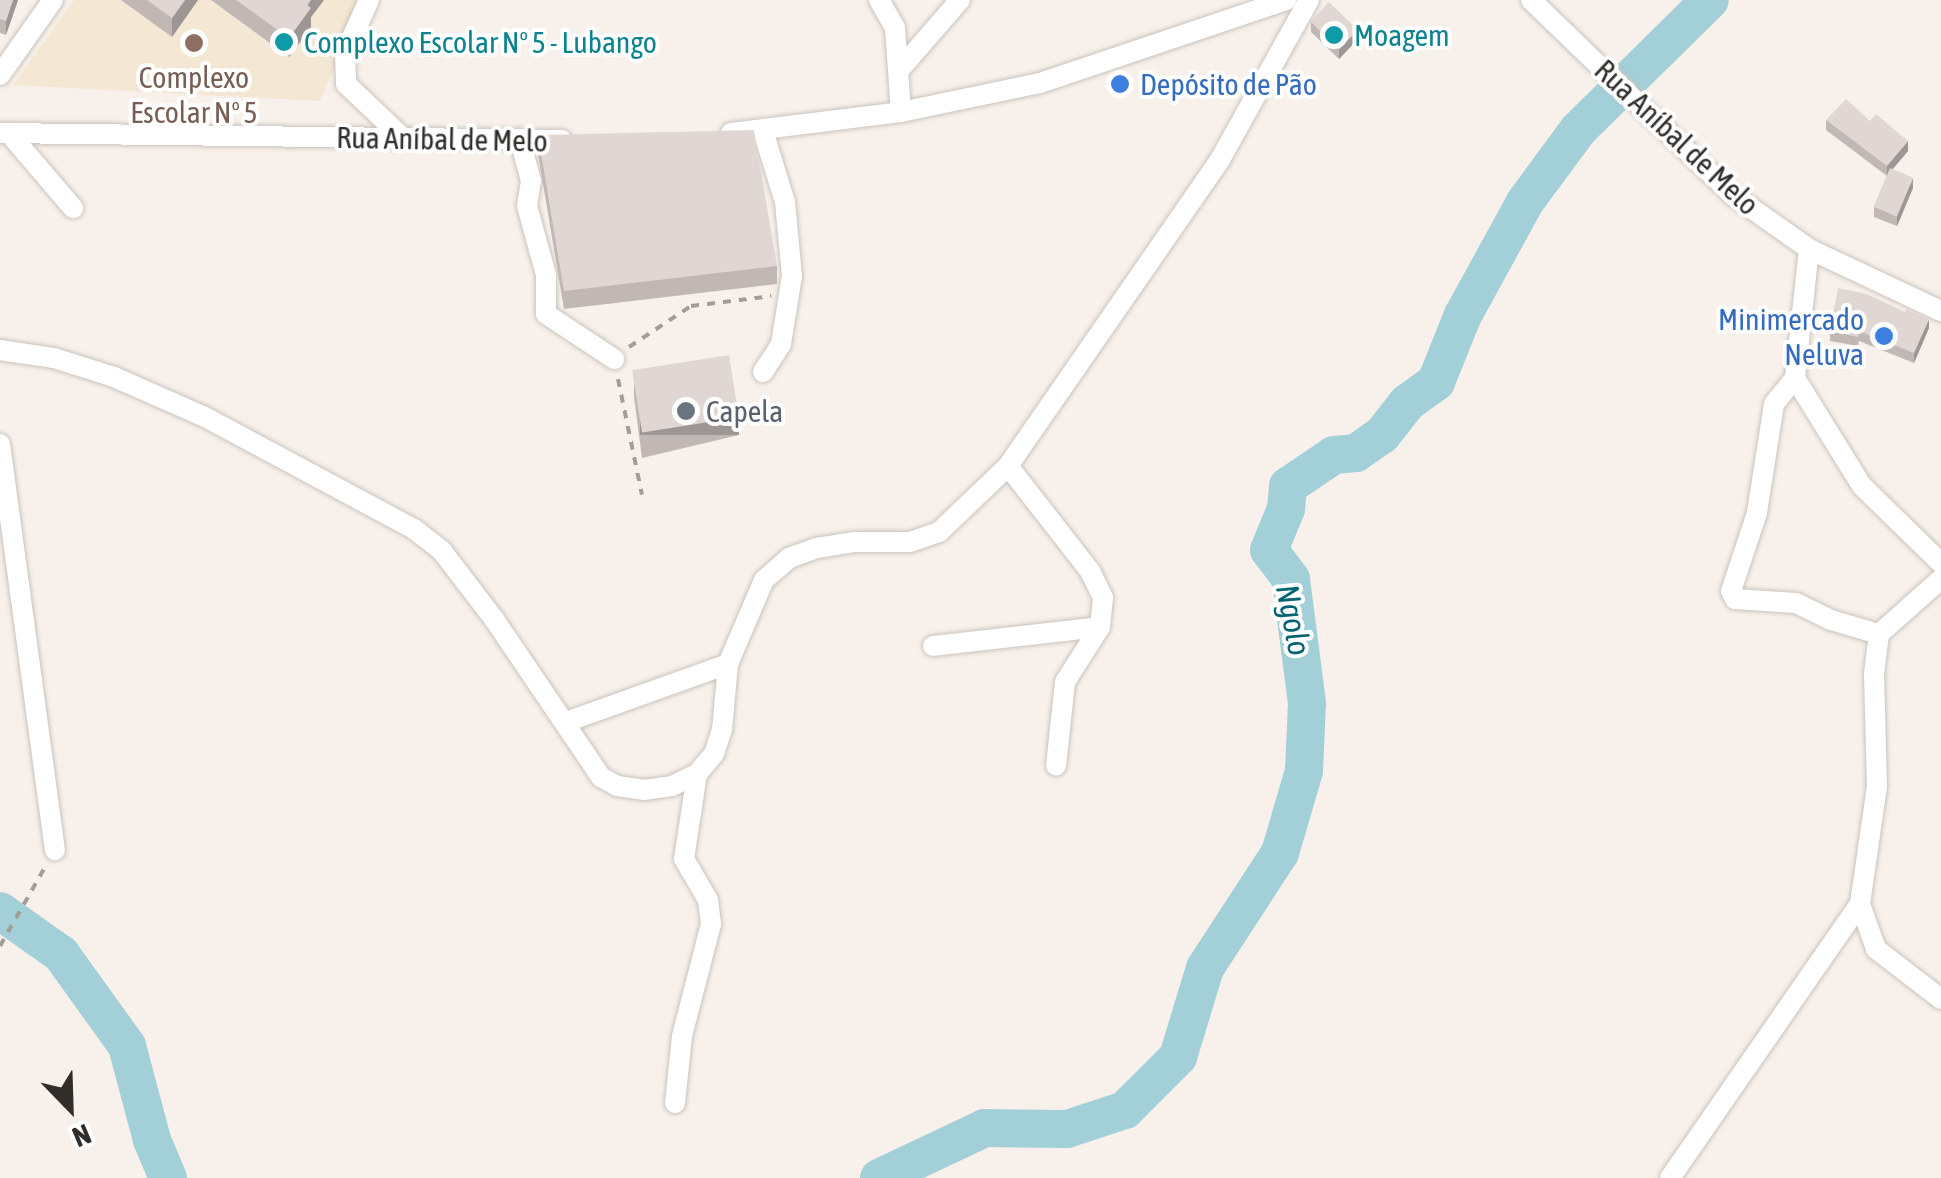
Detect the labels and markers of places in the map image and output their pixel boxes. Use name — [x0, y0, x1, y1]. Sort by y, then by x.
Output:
place label: Moagem — [1354, 17, 1450, 53]
place label: Complexo Escolar Nº 5 - Lubango — [304, 24, 657, 60]
marker: Moagem — [1323, 24, 1345, 46]
marker: Complexo Escolar Nº 5 - Lubango — [273, 31, 295, 53]
marker: Complexo Escolar Nº 5 — [183, 32, 205, 54]
place label: Complexo Escolar Nº 5 — [130, 59, 258, 130]
place label: Depósito de Pão — [1140, 66, 1317, 102]
marker: Depósito de Pão — [1109, 73, 1131, 95]
place label: Minimercado Neluva — [1718, 301, 1864, 372]
marker: Minimercado Neluva — [1873, 325, 1895, 347]
place label: Capela — [706, 393, 783, 429]
marker: Capela — [675, 400, 697, 422]

